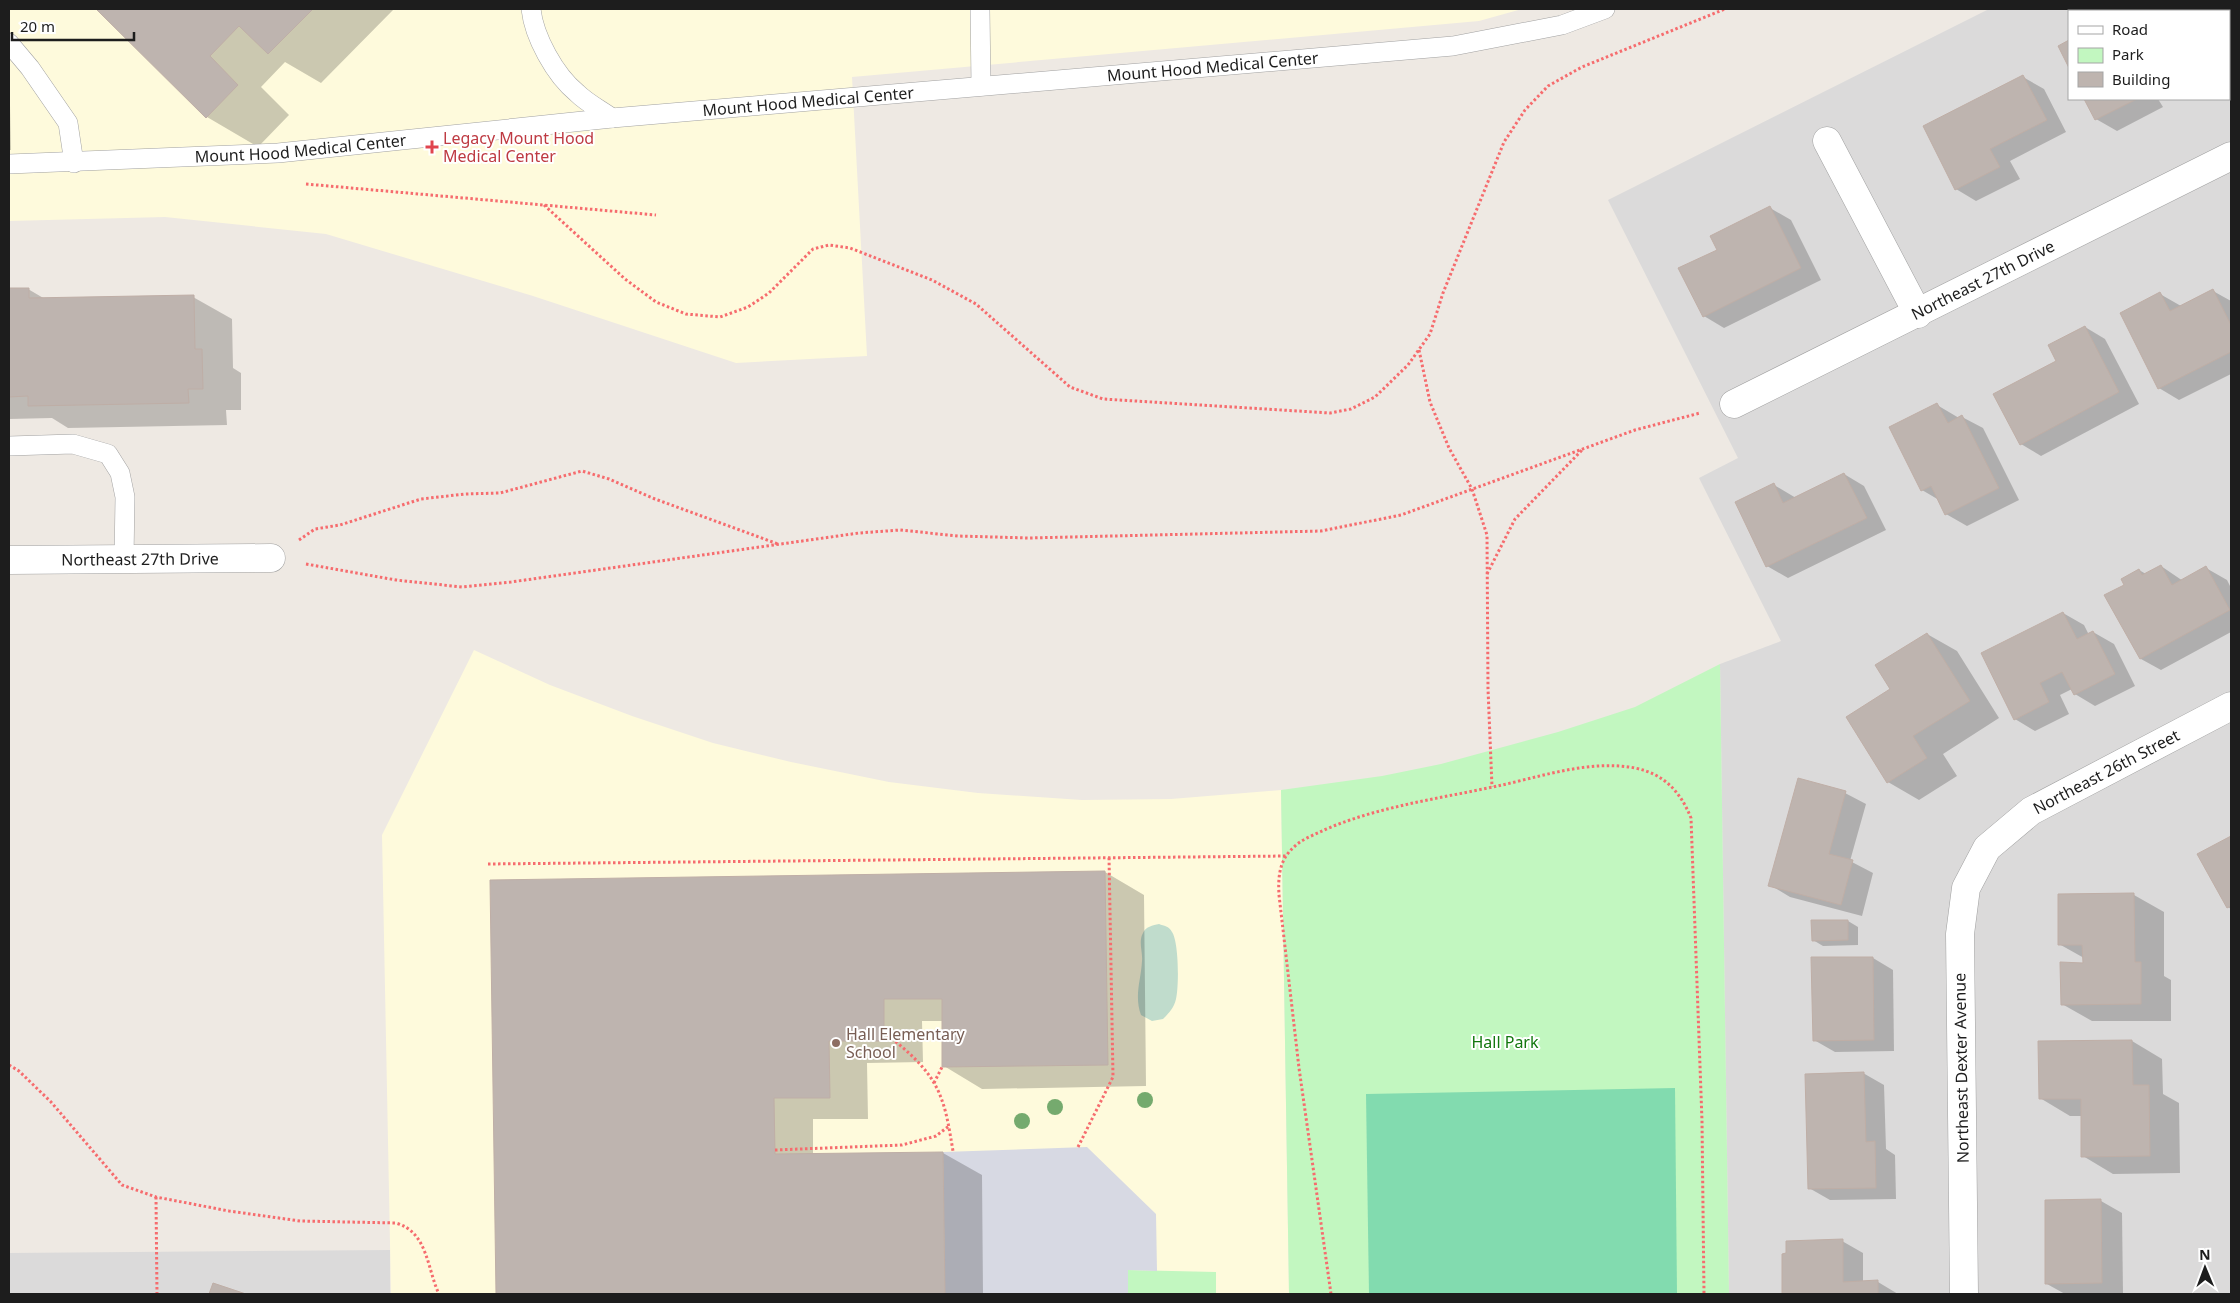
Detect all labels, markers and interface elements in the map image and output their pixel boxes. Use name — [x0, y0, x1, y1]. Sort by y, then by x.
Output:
scale bar — [12, 10, 135, 42]
legend — [2068, 10, 2230, 100]
text: 20 m — [20, 16, 55, 36]
text: Road — [2112, 19, 2148, 39]
text: Park — [2112, 44, 2144, 64]
street label: Mount Hood Medical Center — [1106, 47, 1320, 87]
text: Building — [2112, 69, 2170, 89]
street label: Mount Hood Medical Center — [702, 81, 915, 121]
place label: Legacy Mount Hood Medical Center — [443, 127, 594, 167]
street label: Mount Hood Medical Center — [194, 129, 408, 167]
marker: Legacy Mount Hood Medical Center — [425, 140, 439, 154]
street label: Northeast 27th Drive — [1907, 235, 2058, 325]
street label: Northeast 27th Drive — [61, 547, 219, 571]
street label: Northeast 26th Street — [2029, 724, 2184, 819]
street label: Northeast Dexter Avenue — [1948, 973, 1974, 1163]
place label: Hall Elementary School — [846, 1023, 966, 1063]
park label: Hall Park — [1471, 1031, 1539, 1053]
marker: Hall Elementary School — [830, 1037, 842, 1049]
north arrow — [2180, 1243, 2230, 1293]
text: N — [2199, 1245, 2211, 1264]

